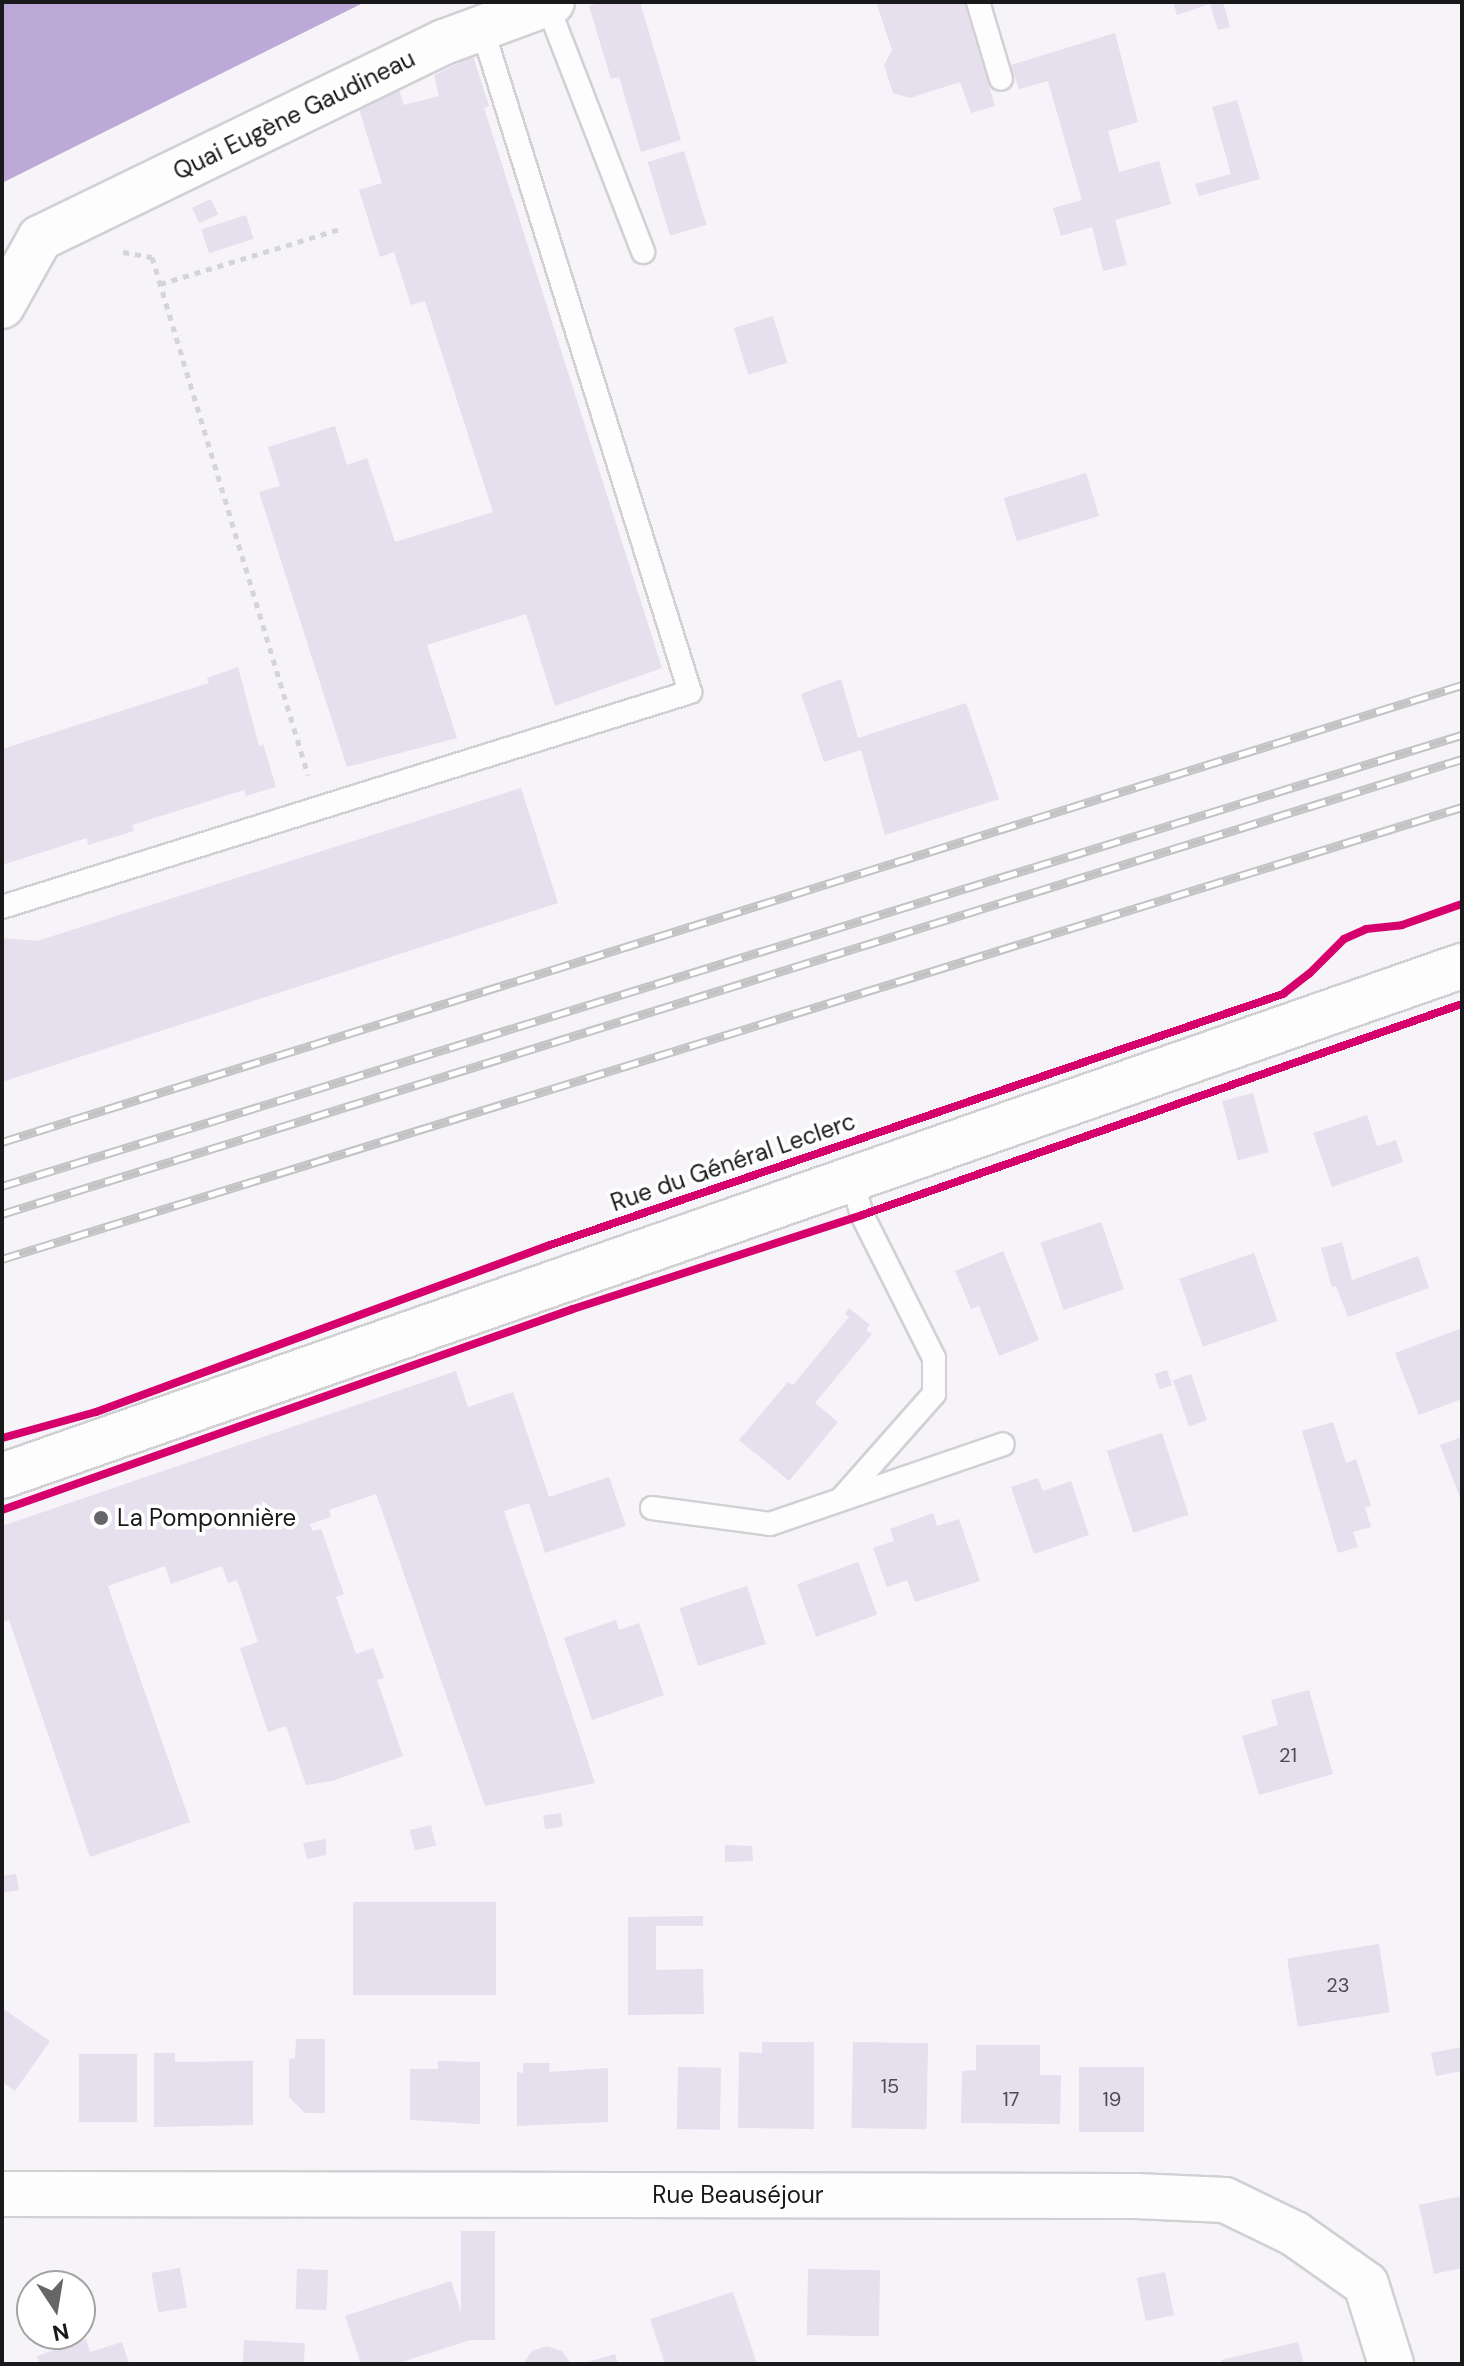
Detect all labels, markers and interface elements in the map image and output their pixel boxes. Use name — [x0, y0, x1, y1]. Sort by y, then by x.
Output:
street label: Quai Eugène Gaudineau — [169, 44, 419, 186]
street label: Rue du Général Leclerc — [607, 1107, 859, 1217]
place label: La Pomponnière — [117, 1504, 296, 1532]
marker: La Pomponnière — [92, 1509, 110, 1527]
house number: 21 — [1279, 1743, 1297, 1767]
house number: 23 — [1326, 1973, 1350, 1997]
house number: 15 — [881, 2074, 899, 2098]
house number: 17 — [1003, 2087, 1019, 2111]
house number: 19 — [1103, 2087, 1121, 2111]
street label: Rue Beauséjour — [652, 2181, 824, 2209]
north arrow — [16, 2270, 96, 2350]
text: N — [50, 2316, 72, 2348]

